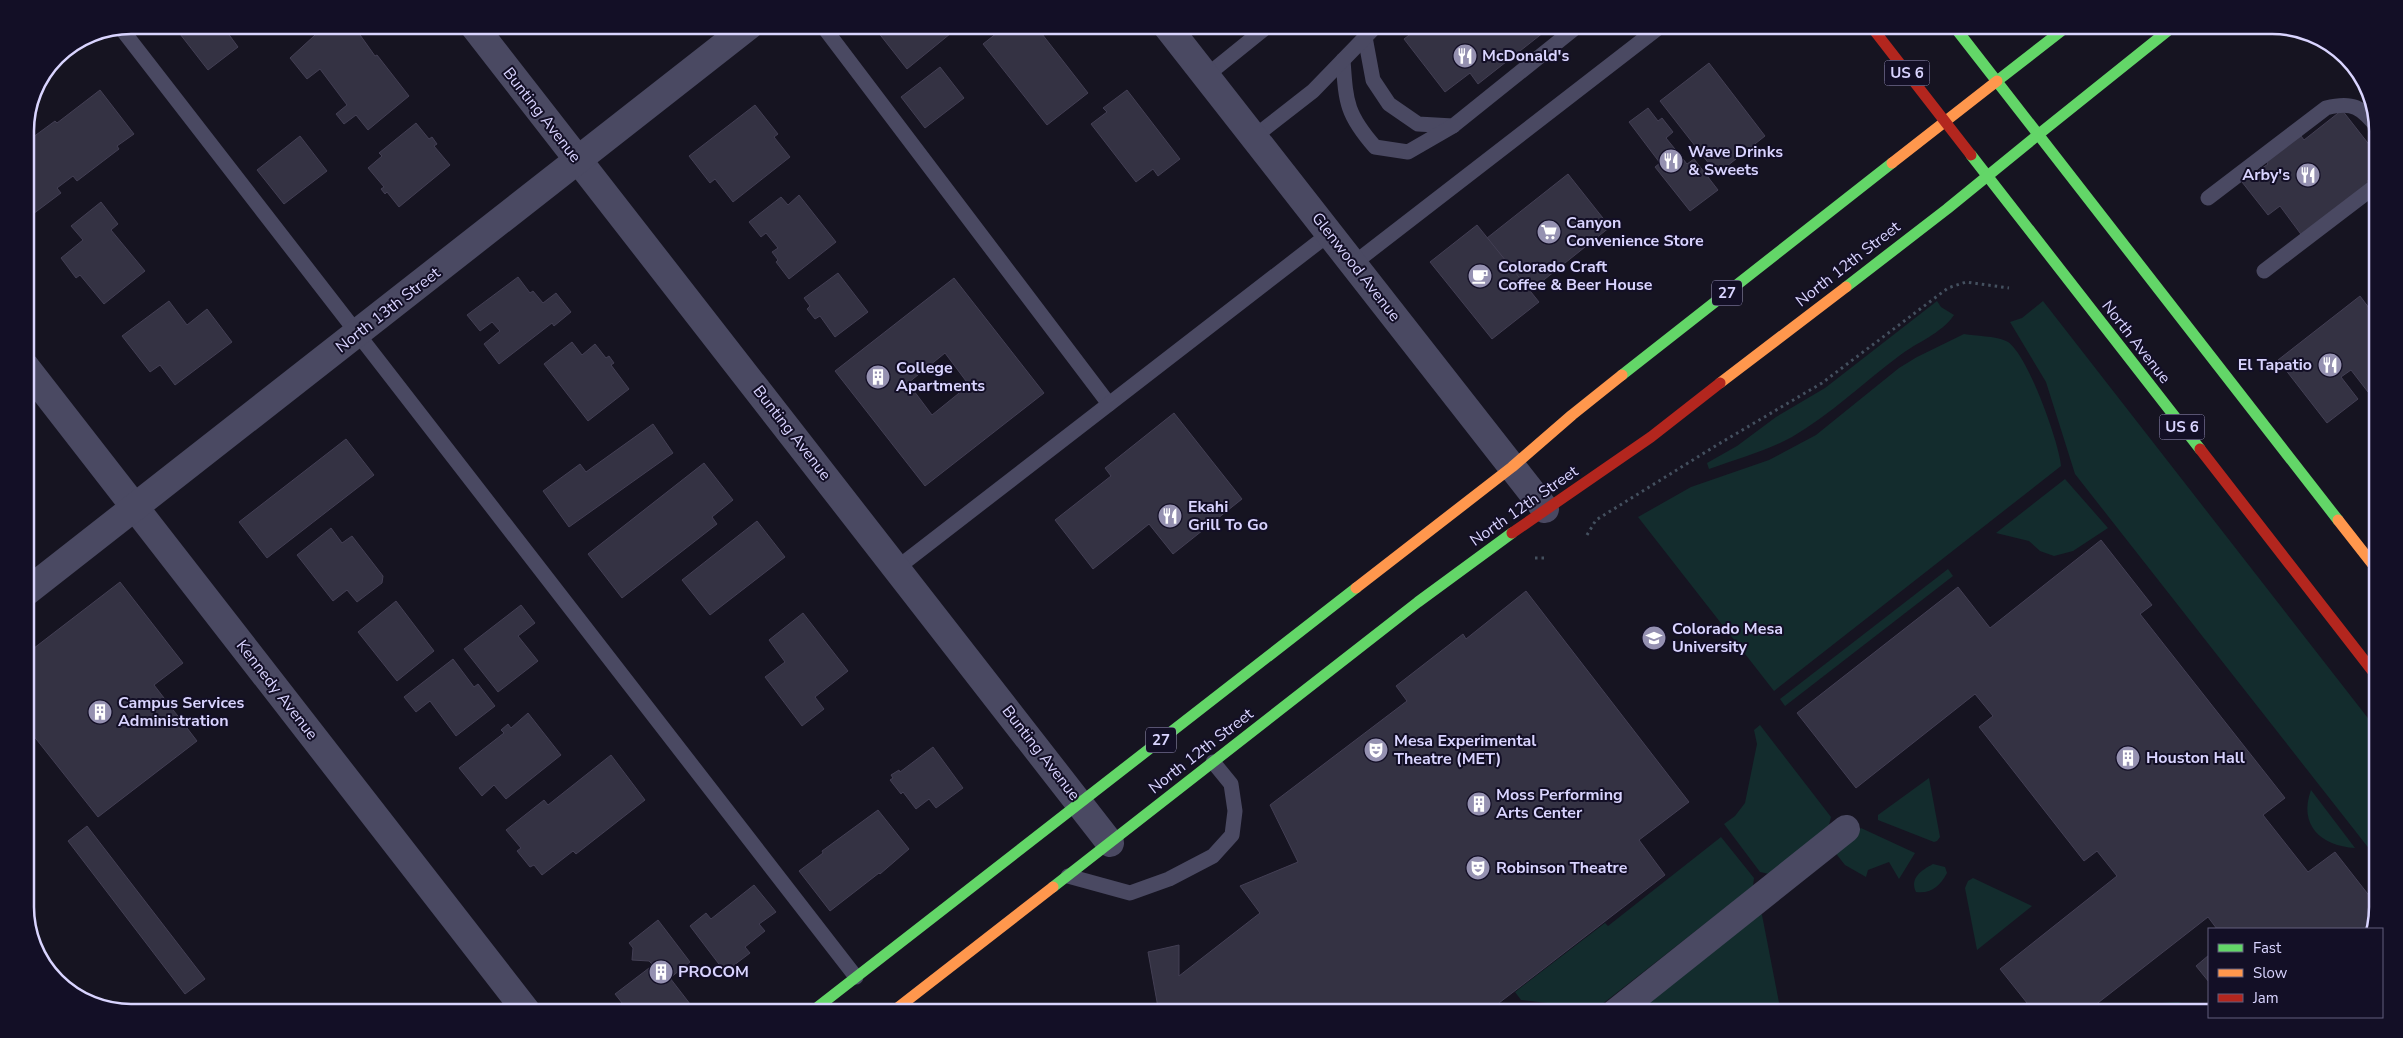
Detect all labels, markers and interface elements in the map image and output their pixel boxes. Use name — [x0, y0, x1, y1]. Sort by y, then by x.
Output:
restaurant icon: McDonald's — [1452, 43, 1478, 69]
place label: McDonald's — [1482, 45, 1569, 67]
road number: US 6 — [1884, 60, 1930, 86]
street label: Bunting Avenue — [498, 63, 586, 167]
place label: Wave Drinks & Sweets — [1688, 141, 1783, 181]
restaurant icon: Wave Drinks & Sweets — [1658, 148, 1684, 174]
restaurant icon: Arby's — [2295, 162, 2321, 188]
place label: Arby's — [2242, 164, 2290, 186]
street label: Glenwood Avenue — [1306, 208, 1406, 326]
place label: Canyon Convenience Store — [1566, 212, 1704, 252]
street label: North 12th Street — [1791, 216, 1905, 312]
supermarket icon: Canyon Convenience Store — [1536, 219, 1562, 245]
place label: Colorado Craft Coffee & Beer House — [1498, 256, 1653, 296]
street label: North 13th Street — [331, 262, 445, 358]
cafe icon: Colorado Craft Coffee & Beer House — [1467, 263, 1493, 289]
road number: 27 — [1712, 280, 1742, 306]
street label: North Avenue — [2097, 296, 2175, 388]
restaurant icon: El Tapatio — [2317, 352, 2343, 378]
place label: El Tapatio — [2238, 354, 2312, 376]
place label: College Apartments — [896, 357, 985, 397]
building icon: College Apartments — [865, 364, 891, 390]
street label: Bunting Avenue — [748, 381, 836, 485]
road number: US 6 — [2160, 414, 2204, 440]
street label: North 12th Street — [1466, 460, 1583, 552]
place label: Ekahi Grill To Go — [1188, 496, 1268, 536]
restaurant icon: Ekahi Grill To Go — [1157, 503, 1183, 529]
place label: Colorado Mesa University — [1672, 618, 1783, 658]
school or university icon: Colorado Mesa University — [1641, 625, 1667, 651]
street label: Kennedy Avenue — [231, 635, 323, 745]
place label: Campus Services Administration — [118, 692, 244, 732]
building icon: Campus Services Administration — [87, 699, 113, 725]
street label: Bunting Avenue — [997, 701, 1085, 805]
street label: North 12th Street — [1144, 703, 1258, 799]
road number: 27 — [1146, 728, 1176, 752]
place label: Mesa Experimental Theatre (MET) — [1394, 730, 1536, 770]
theatre icon: Mesa Experimental Theatre (MET) — [1363, 737, 1389, 763]
building icon: Houston Hall — [2115, 745, 2141, 771]
place label: Houston Hall — [2146, 747, 2245, 769]
place label: Moss Performing Arts Center — [1496, 784, 1623, 824]
building icon: Moss Performing Arts Center — [1466, 791, 1492, 817]
theatre icon: Robinson Theatre — [1465, 855, 1491, 881]
place label: Robinson Theatre — [1496, 857, 1628, 879]
legend — [2208, 928, 2383, 1018]
text: Fast — [2253, 938, 2282, 958]
building icon: PROCOM — [648, 959, 674, 985]
place label: PROCOM — [678, 961, 749, 983]
text: Slow — [2253, 963, 2288, 983]
text: Jam — [2252, 988, 2279, 1008]

